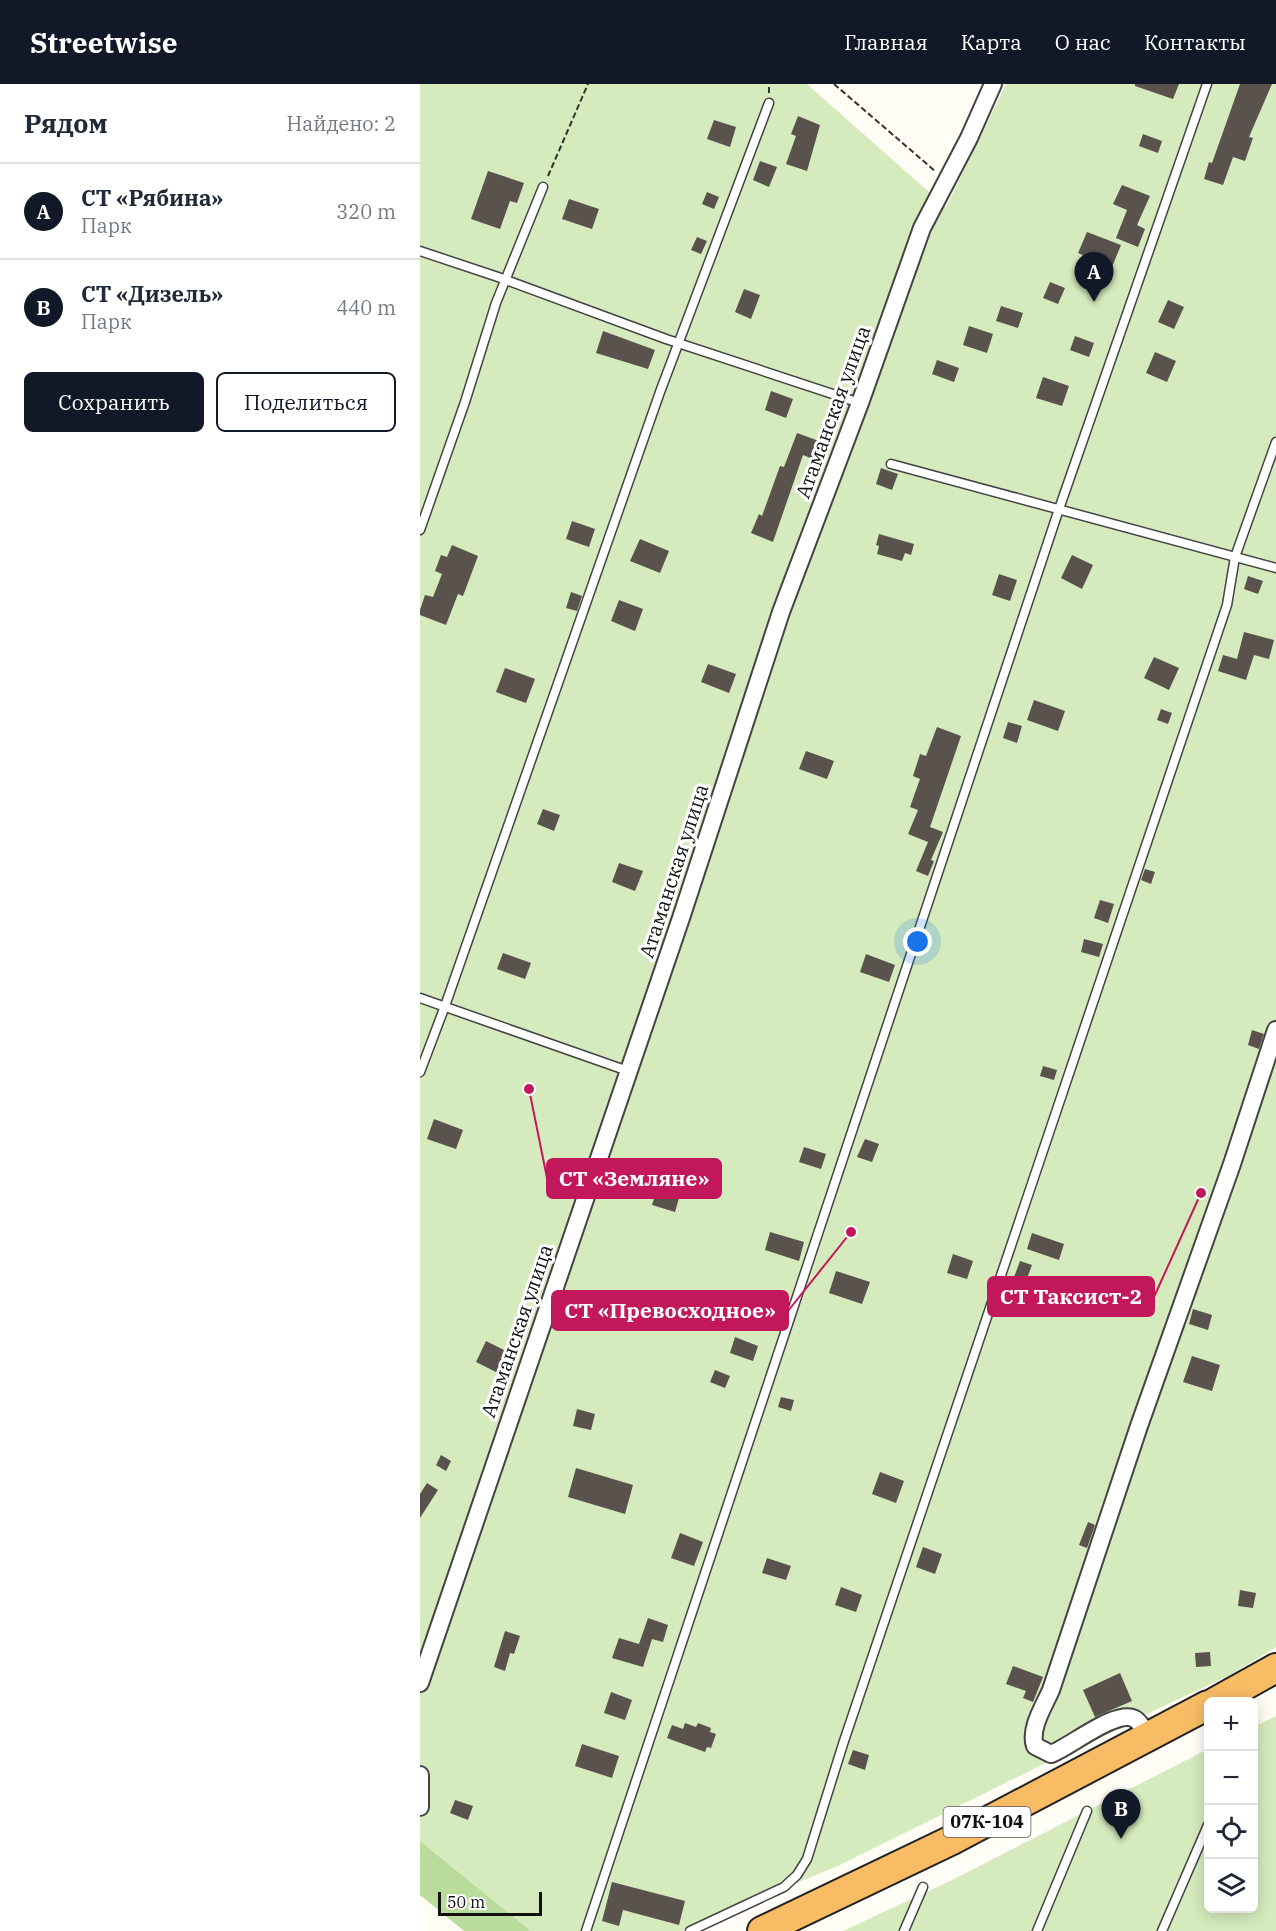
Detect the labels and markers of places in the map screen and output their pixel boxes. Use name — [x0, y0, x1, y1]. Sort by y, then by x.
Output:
pin: A — [1074, 252, 1114, 302]
callout: СТ «Земляне» — [547, 1159, 721, 1198]
callout: СТ Таксист-2 — [988, 1277, 1154, 1316]
callout: СТ «Превосходное» — [552, 1291, 788, 1330]
pin: B — [1102, 1790, 1140, 1839]

